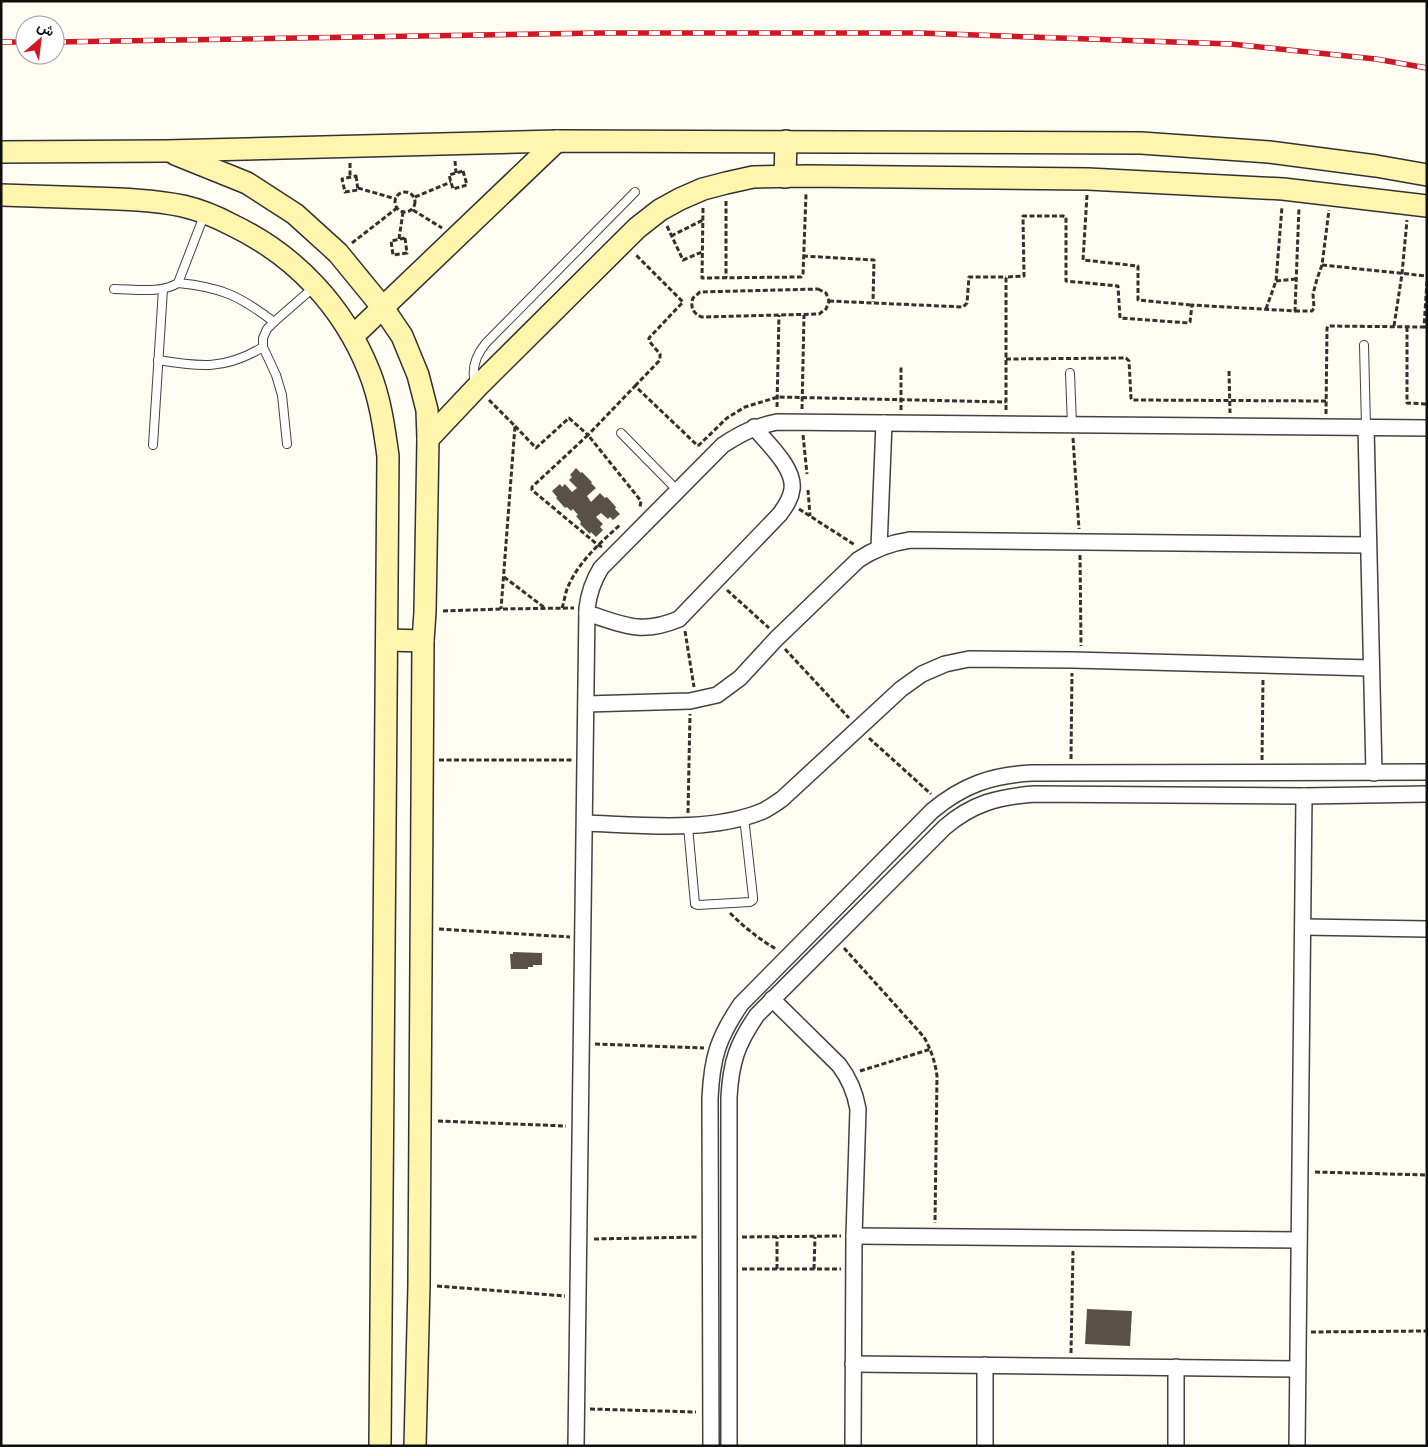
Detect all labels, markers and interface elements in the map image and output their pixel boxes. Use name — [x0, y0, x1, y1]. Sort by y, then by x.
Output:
north arrow — [15, 15, 65, 65]
text: ش — [34, 18, 57, 40]

